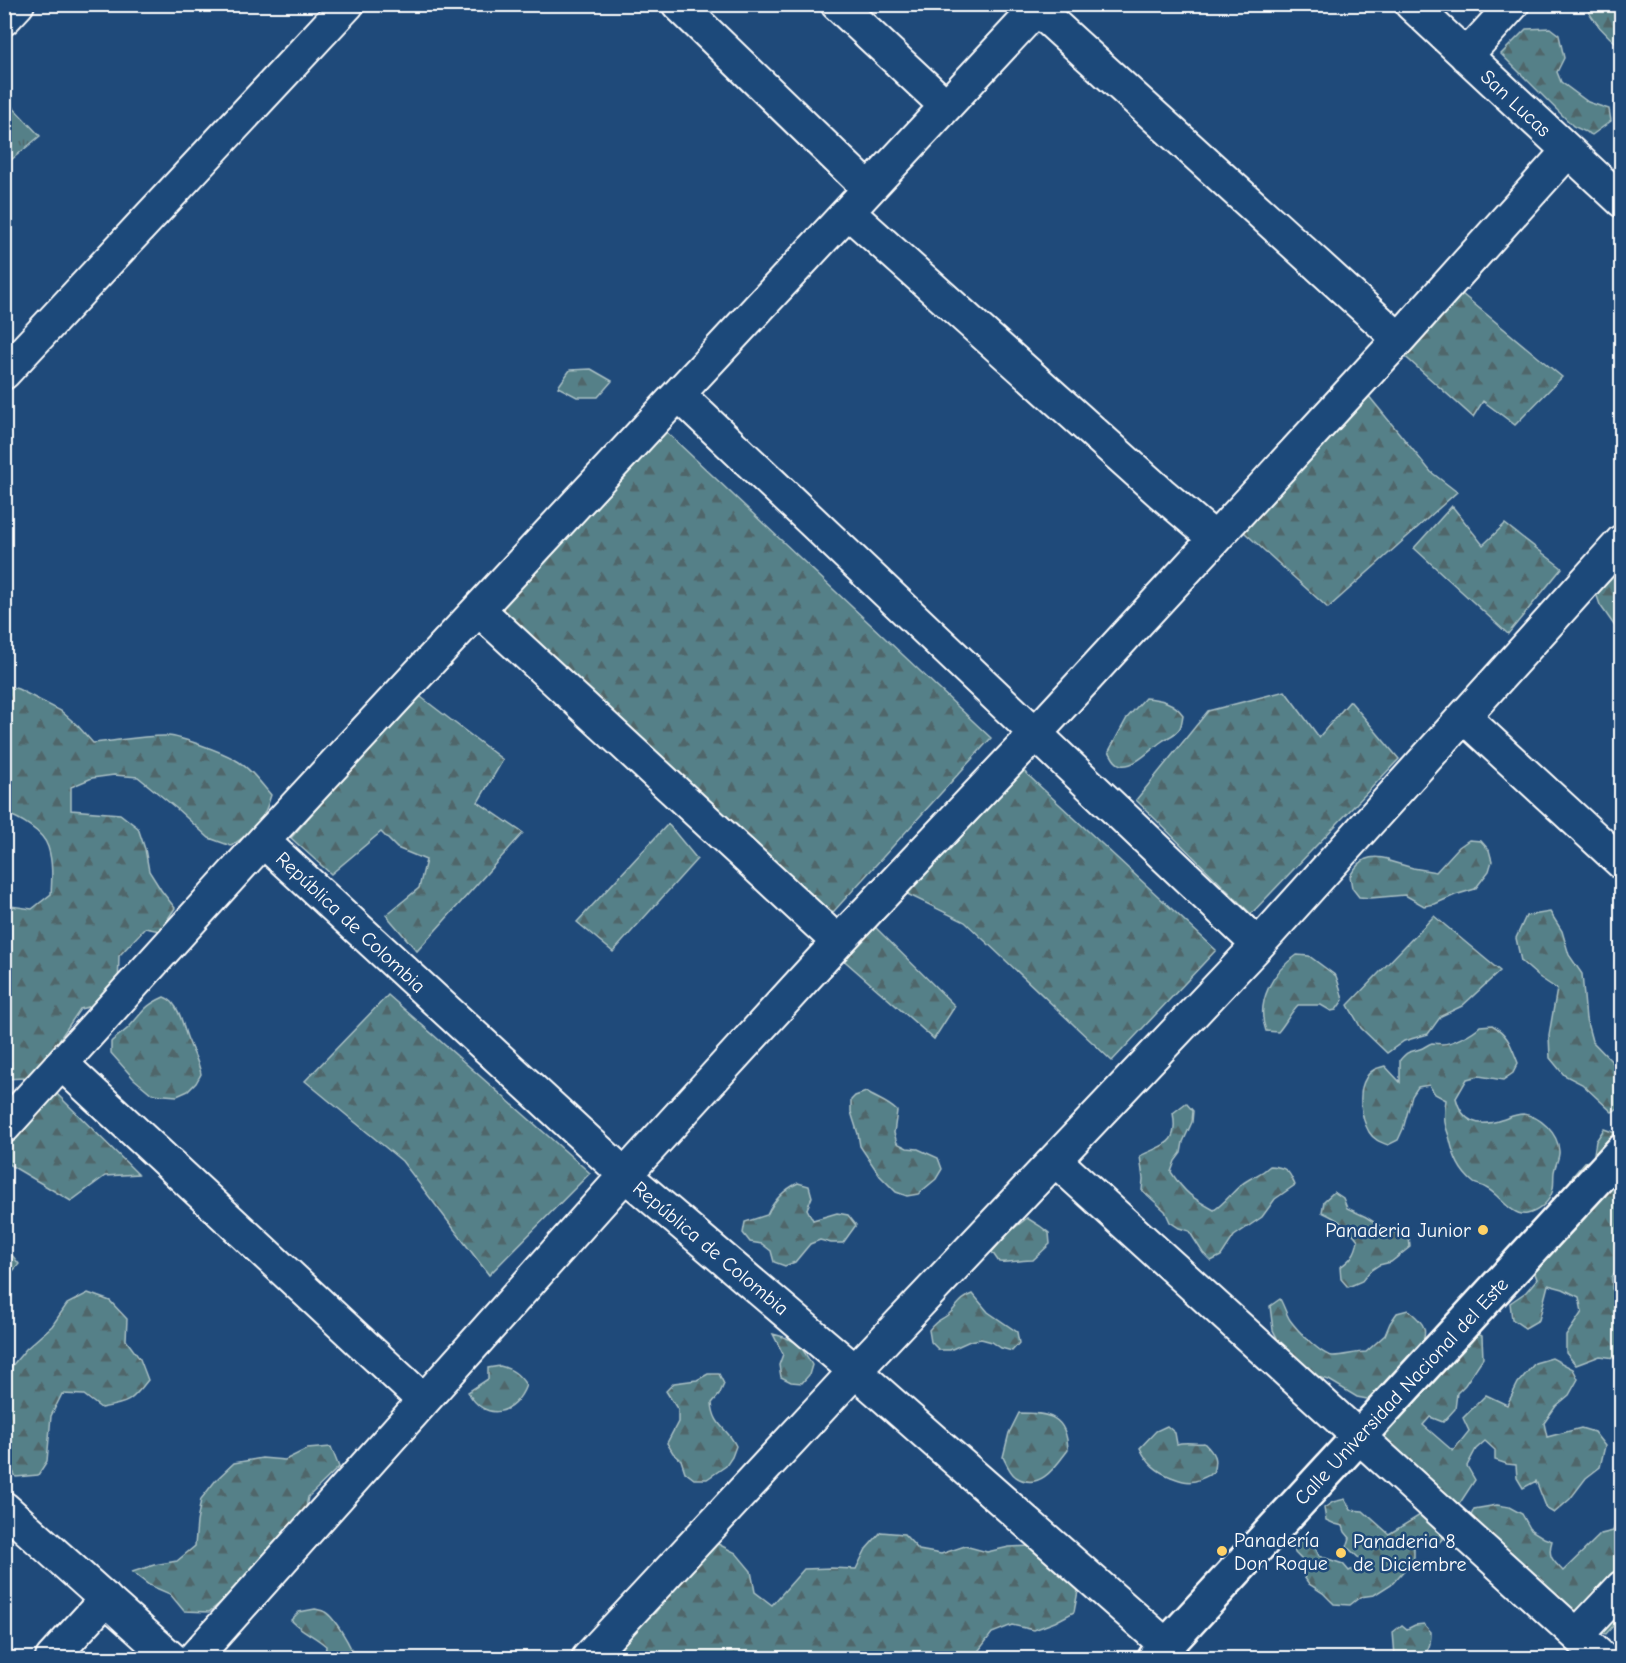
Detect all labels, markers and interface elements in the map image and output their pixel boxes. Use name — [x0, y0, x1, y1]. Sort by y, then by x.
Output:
street label: San Lucas — [1476, 65, 1555, 142]
street label: República de Colombia — [271, 847, 430, 998]
street label: República de Colombia — [628, 1177, 793, 1320]
place label: Panaderia Junior — [1325, 1219, 1471, 1242]
marker: Panaderia Junior — [1476, 1223, 1490, 1237]
street label: Calle Universidad Nacional del Este — [1290, 1273, 1513, 1510]
place label: Panadería Don Roque — [1234, 1529, 1328, 1575]
place label: Panaderia 8 de Diciembre — [1353, 1530, 1466, 1576]
marker: Panadería Don Roque — [1215, 1544, 1229, 1558]
marker: Panaderia 8 de Diciembre — [1334, 1546, 1348, 1560]

